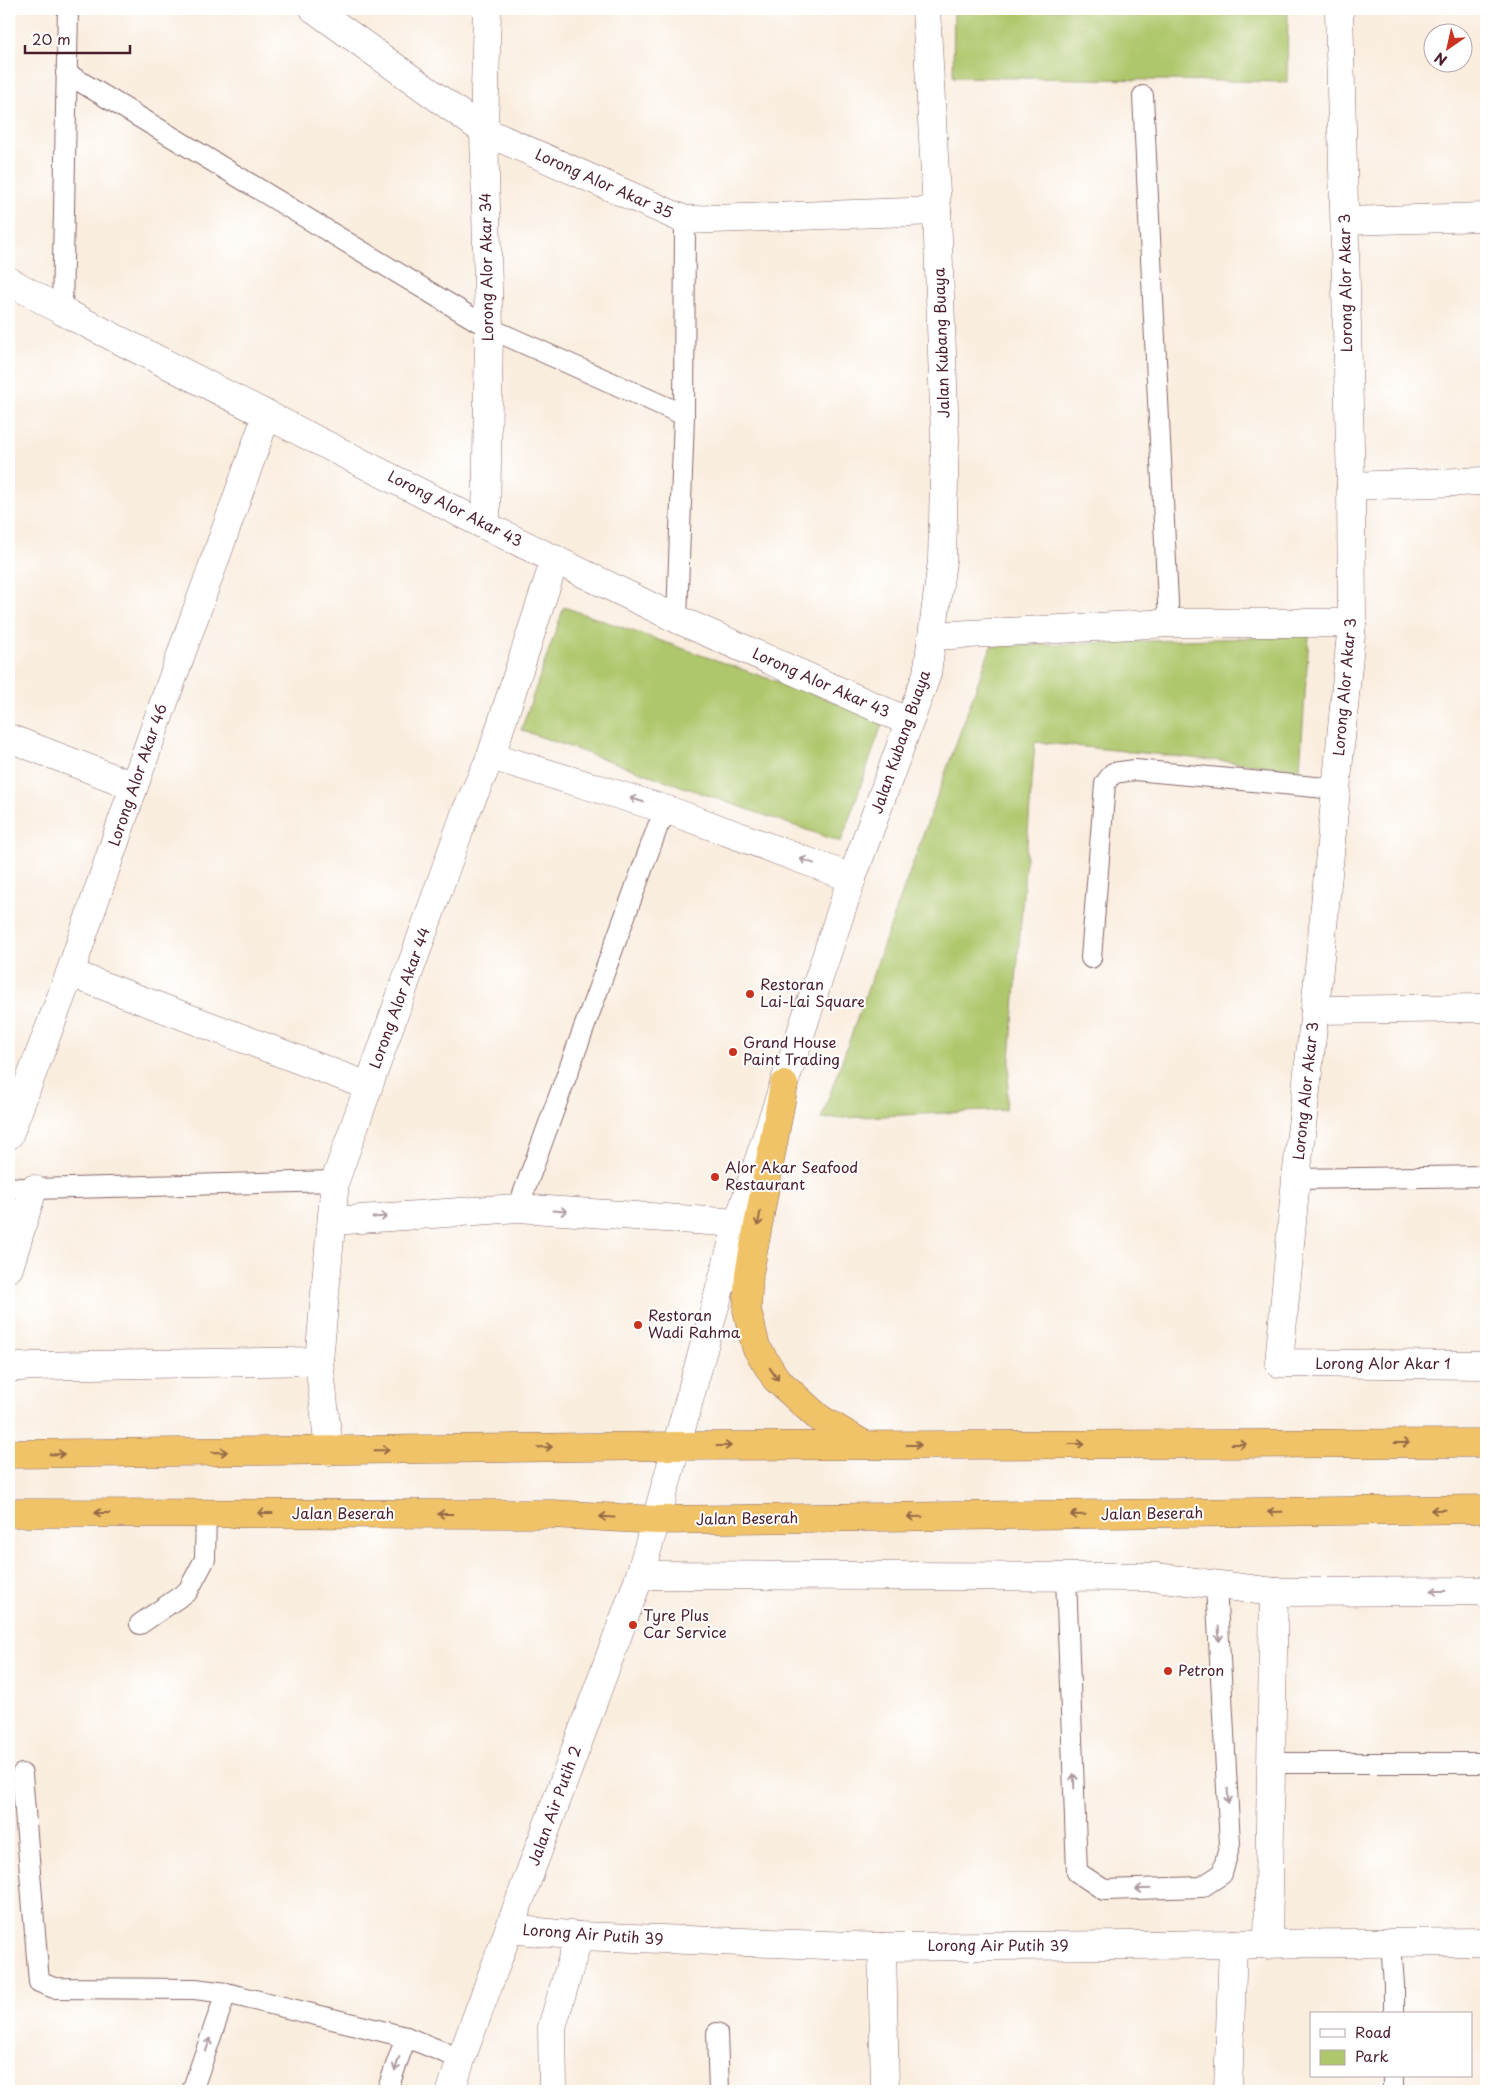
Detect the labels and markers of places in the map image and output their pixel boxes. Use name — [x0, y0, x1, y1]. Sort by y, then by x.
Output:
place label: Restoran Lai-Lai Square — [760, 972, 865, 1012]
marker: Restoran Lai-Lai Square — [744, 988, 756, 1000]
place label: Grand House Paint Trading — [743, 1030, 840, 1070]
marker: Grand House Paint Trading — [727, 1046, 739, 1058]
place label: Alor Akar Seafood Restaurant — [725, 1155, 858, 1195]
marker: Alor Akar Seafood Restaurant — [709, 1171, 721, 1183]
place label: Restoran Wadi Rahma — [648, 1303, 741, 1343]
marker: Restoran Wadi Rahma — [632, 1319, 644, 1331]
place label: Tyre Plus Car Service — [643, 1603, 727, 1643]
marker: Tyre Plus Car Service — [627, 1619, 639, 1631]
place label: Petron — [1178, 1658, 1224, 1681]
marker: Petron — [1162, 1665, 1174, 1677]

